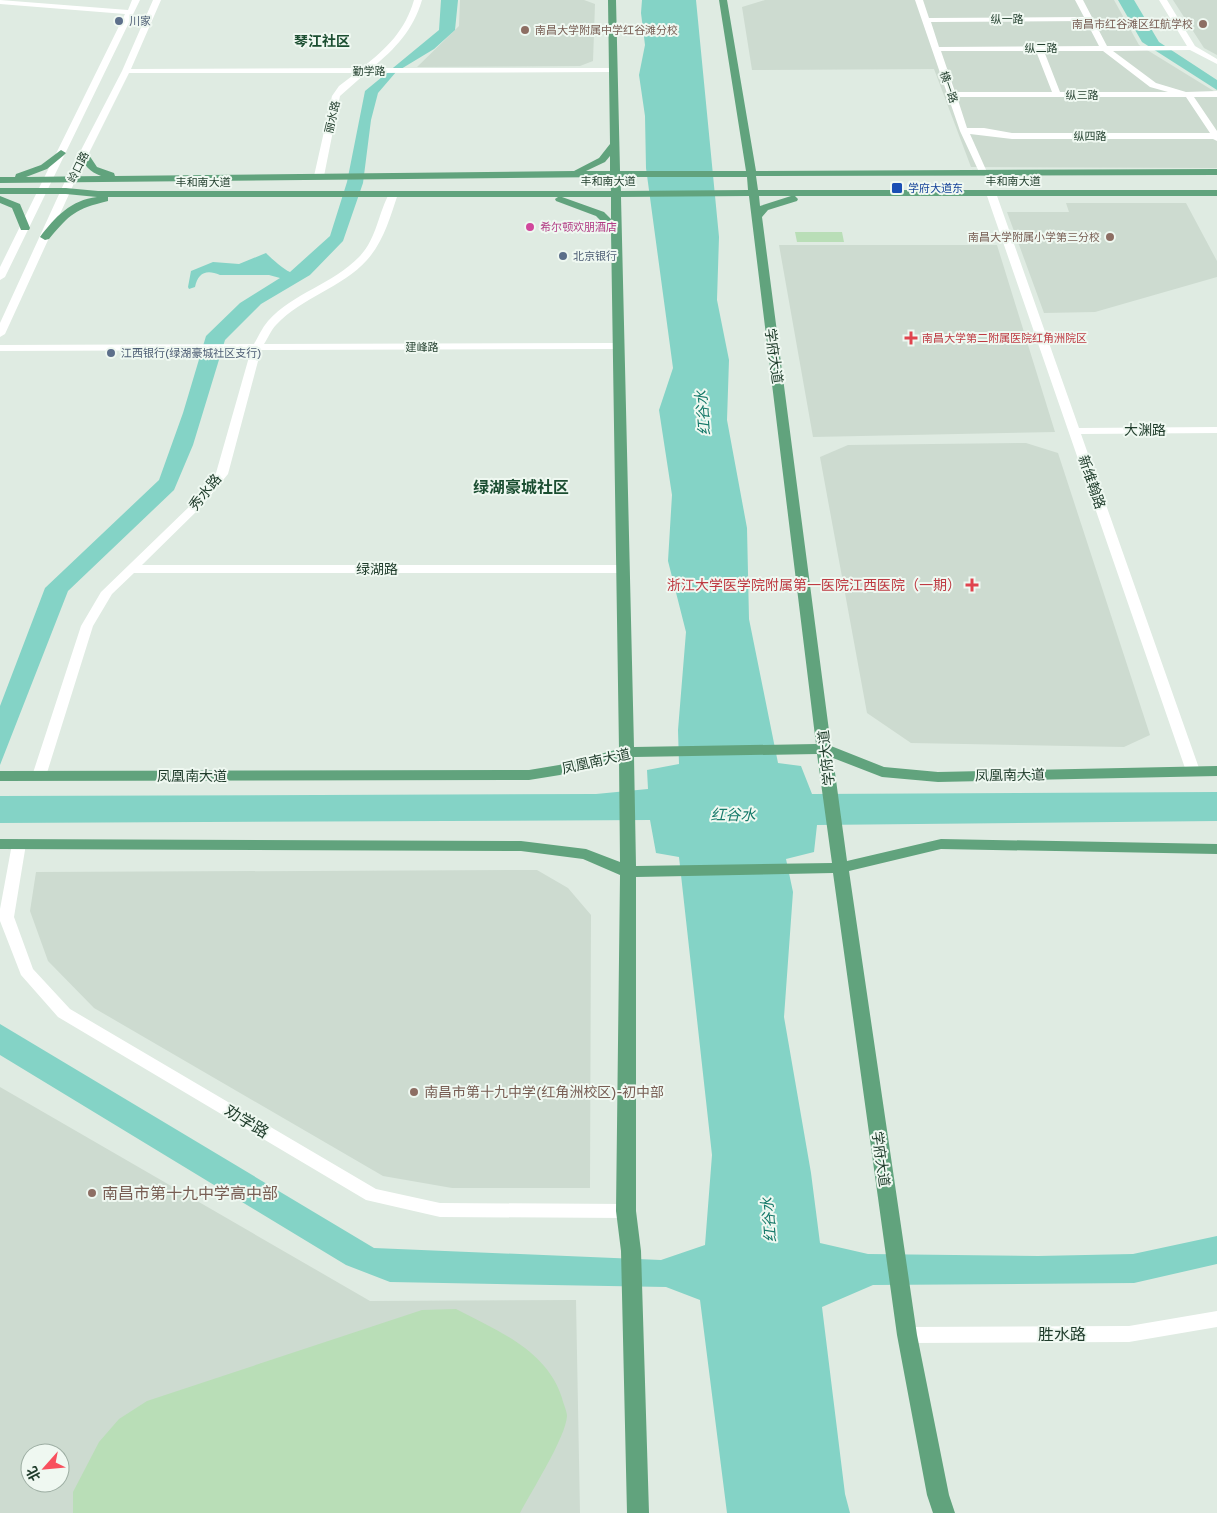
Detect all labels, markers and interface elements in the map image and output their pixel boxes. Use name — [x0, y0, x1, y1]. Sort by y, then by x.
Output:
street label: 纵一路 — [991, 12, 1024, 25]
place label: 川家 — [129, 14, 151, 27]
marker: 川家 — [113, 15, 125, 27]
place label: 南昌市红谷滩区红航学校 — [1072, 17, 1193, 30]
marker: 南昌市红谷滩区红航学校 — [1197, 18, 1209, 30]
place label: 南昌大学附属中学红谷滩分校 — [535, 23, 678, 36]
marker: 南昌大学附属中学红谷滩分校 — [519, 24, 531, 36]
district label: 琴江社区 — [294, 32, 350, 49]
street label: 纵二路 — [1025, 41, 1058, 54]
street label: 勤学路 — [353, 64, 386, 77]
street label: 横一路 — [938, 69, 961, 105]
street label: 纵三路 — [1066, 88, 1099, 101]
street label: 丽水路 — [321, 99, 342, 134]
street label: 纵四路 — [1074, 129, 1107, 142]
street label: 岭口路 — [64, 149, 91, 184]
street label: 丰和南大道 — [581, 174, 636, 187]
street label: 丰和南大道 — [986, 174, 1041, 187]
street label: 丰和南大道 — [176, 175, 231, 188]
marker: 学府大道东 — [890, 181, 904, 195]
place label: 学府大道东 — [908, 181, 963, 194]
place label: 希尔顿欢朋酒店 — [540, 220, 617, 233]
marker: 希尔顿欢朋酒店 — [524, 221, 536, 233]
place label: 南昌大学附属小学第三分校 — [968, 230, 1100, 243]
marker: 南昌大学附属小学第三分校 — [1104, 231, 1116, 243]
place label: 北京银行 — [573, 249, 617, 262]
marker: 北京银行 — [557, 250, 569, 262]
street label: 学府大道 — [762, 327, 787, 385]
marker: 南昌大学第二附属医院红角洲院区 — [904, 331, 918, 345]
place label: 南昌大学第二附属医院红角洲院区 — [922, 331, 1087, 344]
street label: 建峰路 — [406, 340, 439, 353]
place label: 江西银行(绿湖豪城社区支行) — [121, 346, 261, 359]
marker: 江西银行(绿湖豪城社区支行) — [105, 347, 117, 359]
water label: 红谷水 — [691, 389, 713, 436]
street label: 大渊路 — [1124, 421, 1166, 438]
street label: 新维翰路 — [1075, 453, 1110, 511]
street label: 秀水路 — [185, 470, 224, 513]
district label: 绿湖豪城社区 — [473, 477, 569, 497]
street label: 绿湖路 — [356, 560, 398, 577]
place label: 浙江大学医学院附属第一医院江西医院（一期） — [667, 576, 961, 593]
marker: 浙江大学医学院附属第一医院江西医院（一期） — [965, 578, 979, 592]
street label: 学府大道 — [814, 729, 837, 787]
street label: 凤凰南大道 — [560, 744, 632, 777]
street label: 凤凰南大道 — [975, 765, 1045, 784]
street label: 凤凰南大道 — [157, 767, 227, 784]
water label: 红谷水 — [710, 805, 756, 823]
place label: 南昌市第十九中学(红角洲校区)-初中部 — [424, 1083, 664, 1100]
marker: 南昌市第十九中学(红角洲校区)-初中部 — [408, 1086, 420, 1098]
street label: 劝学路 — [221, 1100, 273, 1142]
street label: 学府大道 — [869, 1130, 894, 1188]
place label: 南昌市第十九中学高中部 — [102, 1183, 278, 1203]
marker: 南昌市第十九中学高中部 — [86, 1187, 98, 1199]
water label: 红谷水 — [757, 1196, 779, 1243]
street label: 胜水路 — [1038, 1324, 1086, 1344]
north arrow — [20, 1443, 70, 1493]
text: 北 — [22, 1464, 44, 1484]

